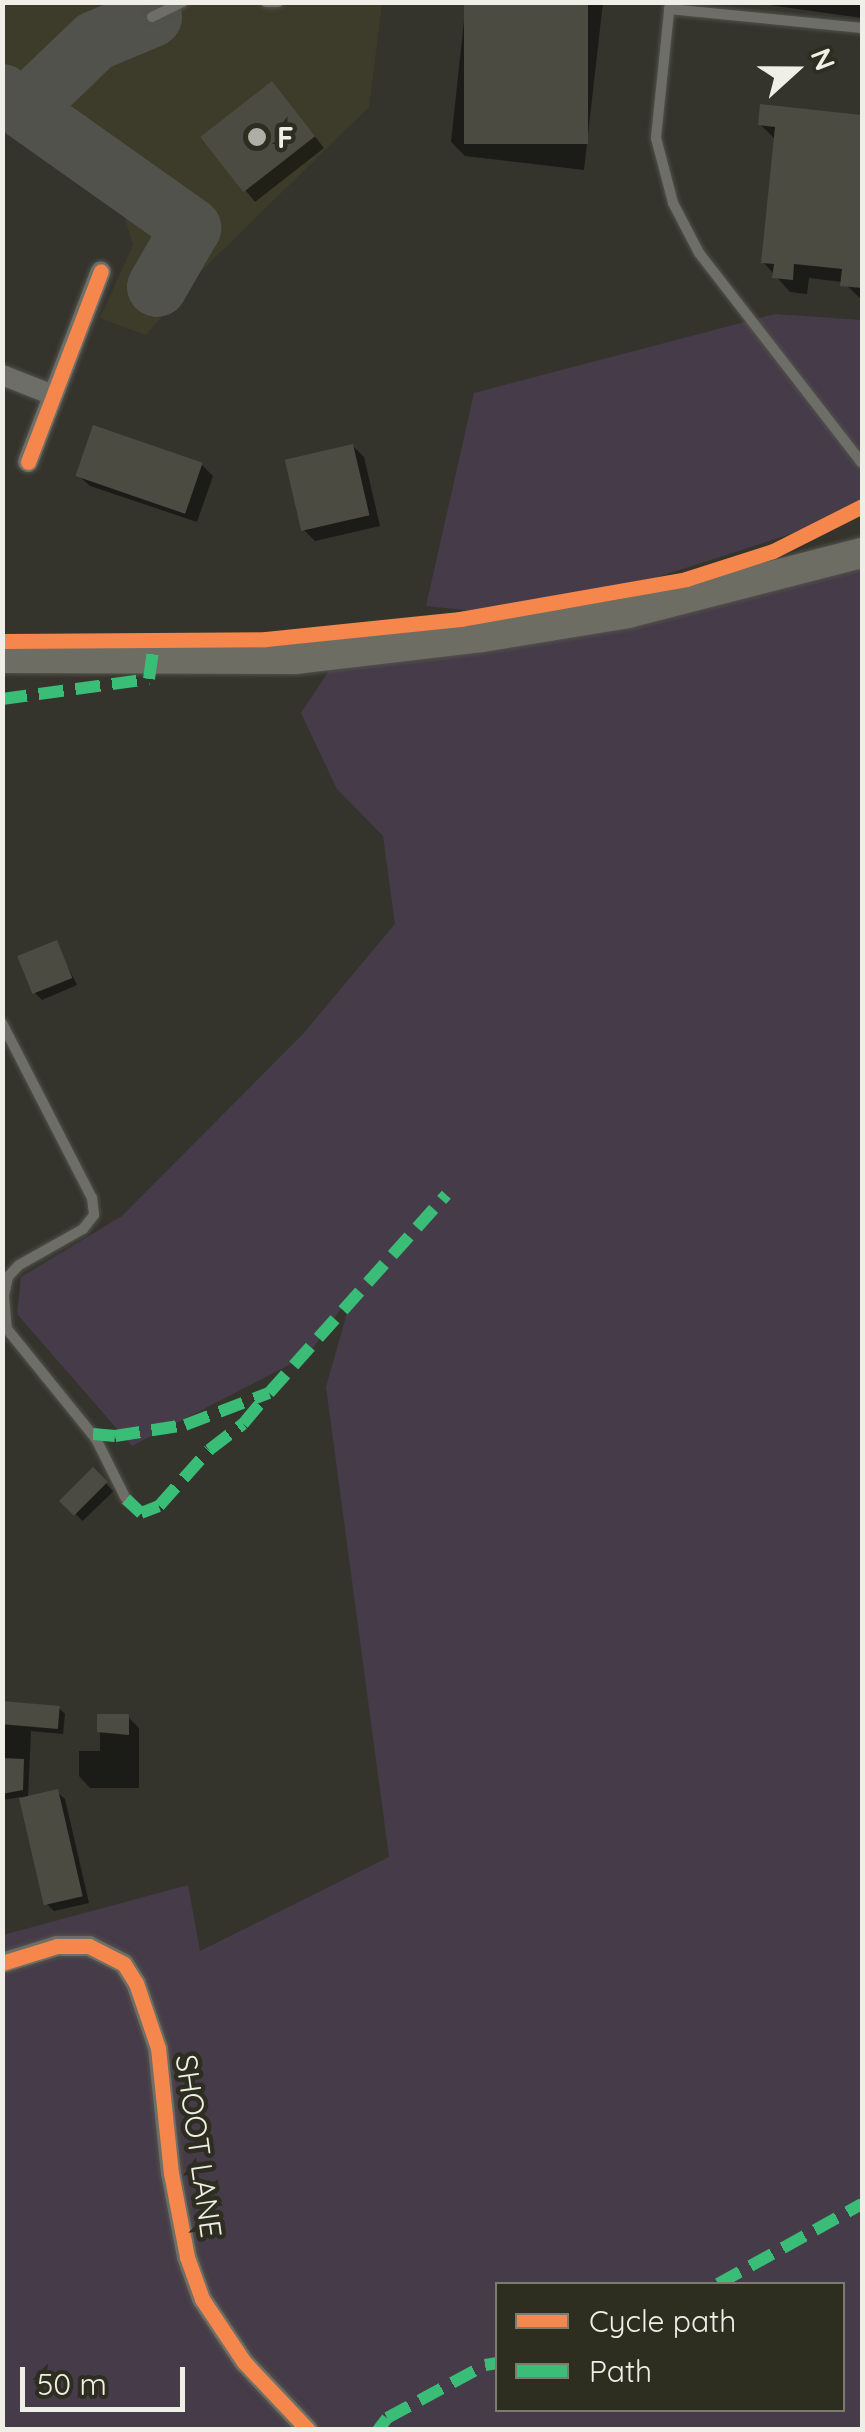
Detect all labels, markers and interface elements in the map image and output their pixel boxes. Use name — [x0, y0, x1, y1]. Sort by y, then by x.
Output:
north arrow — [745, 20, 845, 120]
text: N — [803, 43, 844, 75]
place label: F — [277, 119, 294, 155]
marker: F — [246, 126, 268, 148]
street label: SHOOT LANE — [168, 2052, 230, 2240]
legend — [495, 2282, 845, 2412]
text: Cycle path — [589, 2302, 736, 2340]
scale bar — [25, 2347, 190, 2409]
text: Path — [589, 2352, 652, 2390]
text: 50 m — [37, 2365, 107, 2403]

